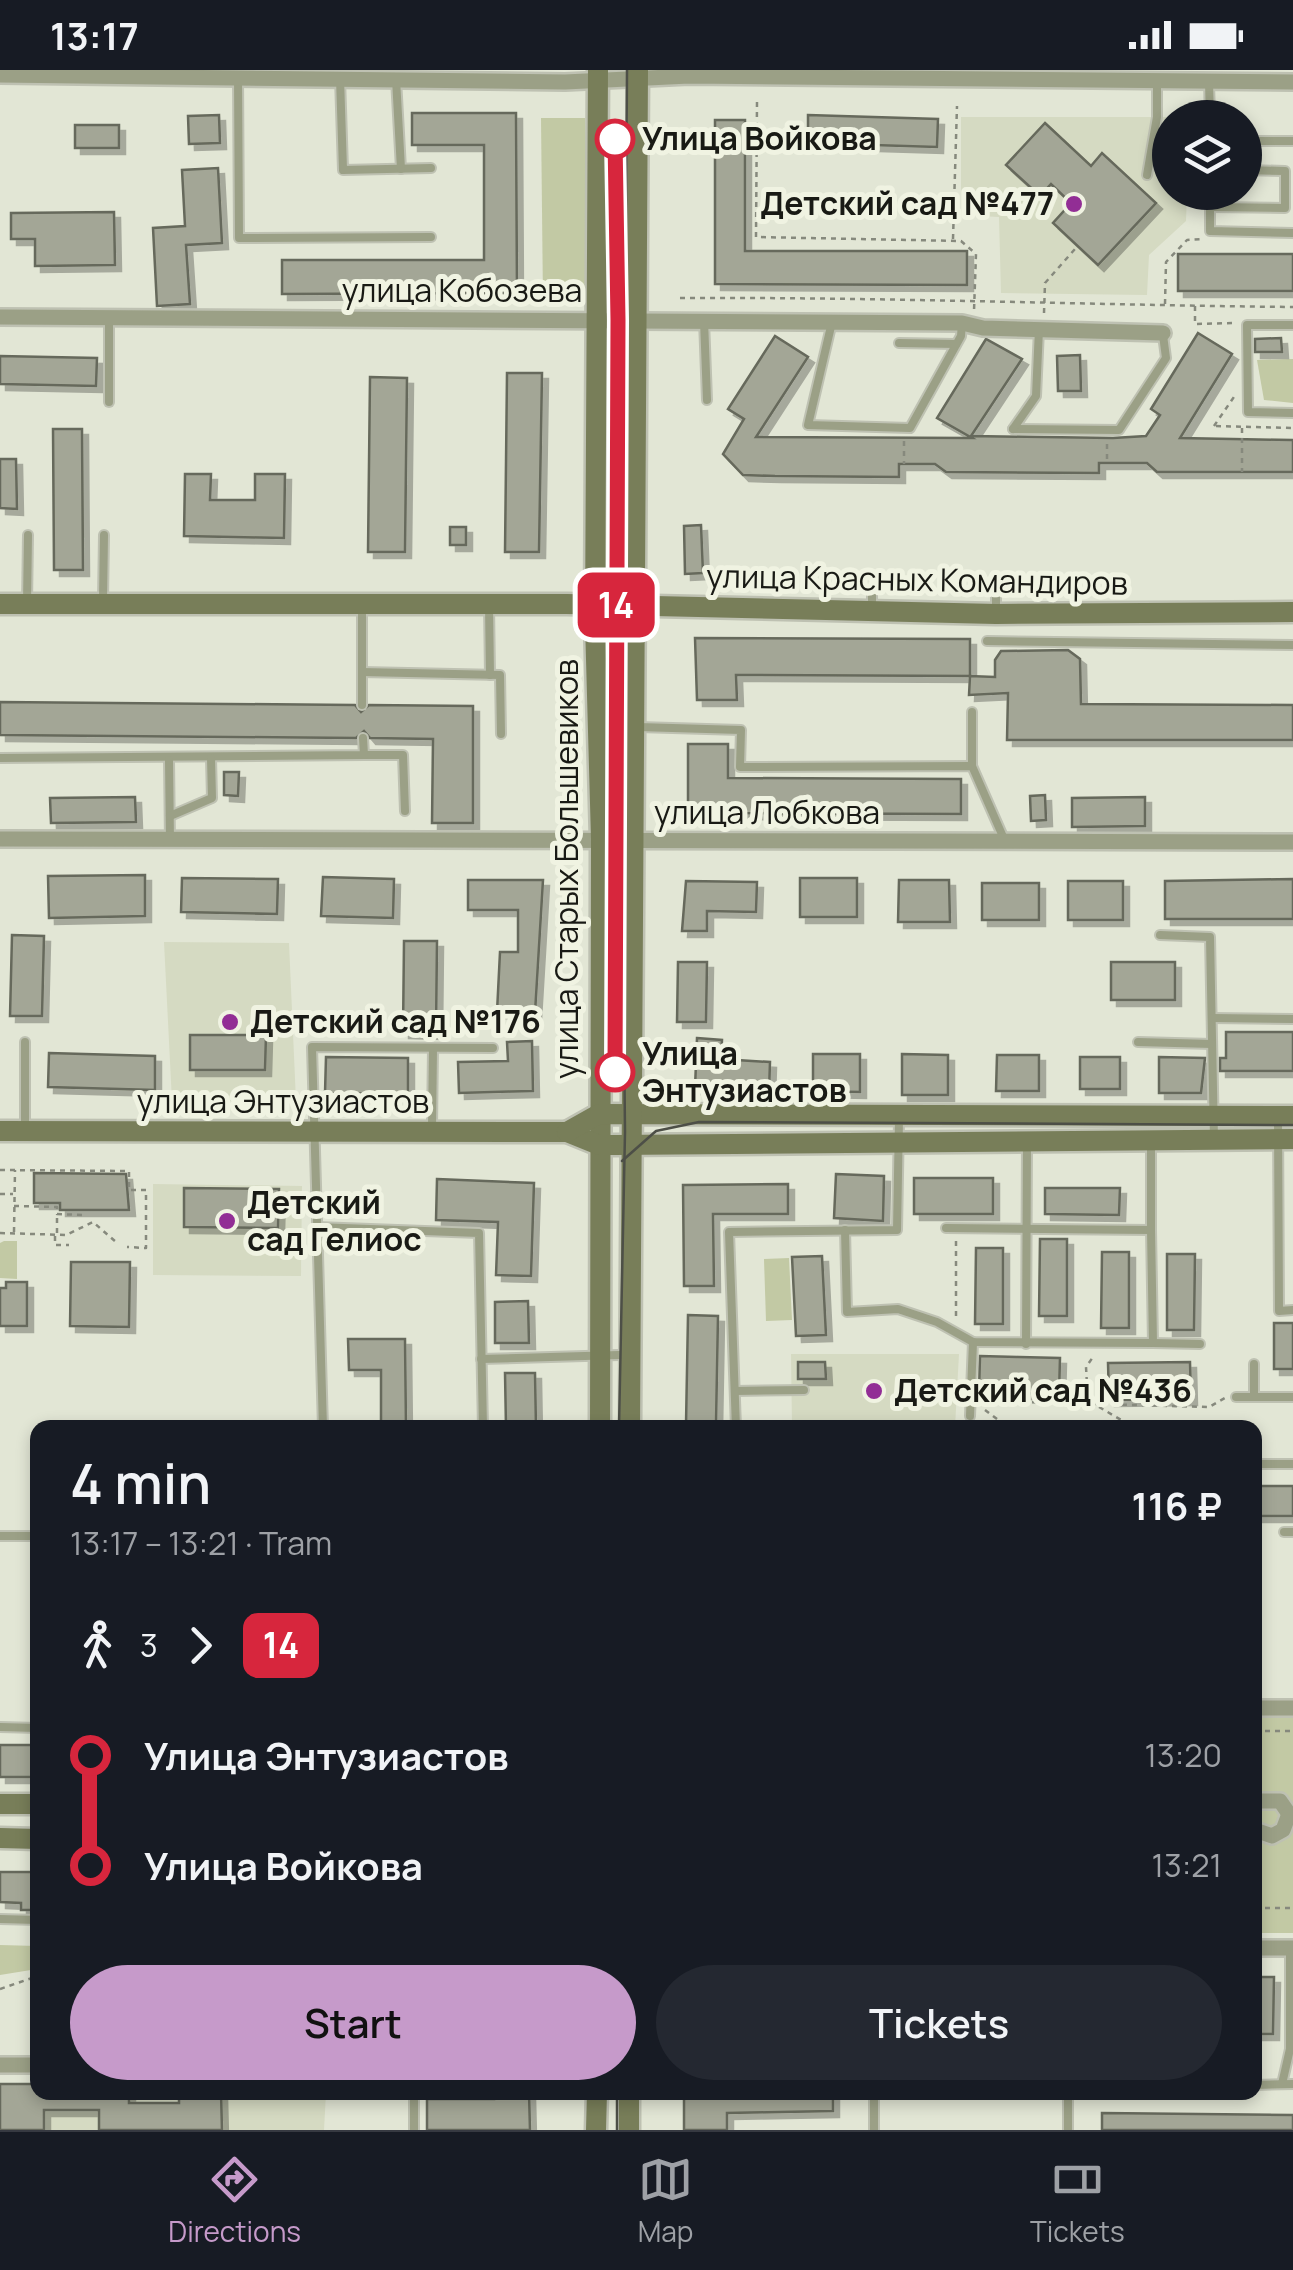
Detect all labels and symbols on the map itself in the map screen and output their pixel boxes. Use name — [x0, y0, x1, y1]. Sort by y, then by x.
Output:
place label: Улица Войкова — [642, 116, 877, 160]
marker: Улица Войкова — [596, 120, 634, 158]
place label: Детский сад №477 — [760, 181, 1054, 225]
marker: Детский сад №477 — [1063, 193, 1085, 215]
street label: улица Кобозева — [342, 268, 582, 312]
street label: улица Красных Командиров — [706, 553, 1128, 605]
line badge: 14 — [571, 572, 661, 638]
street label: улица Старых Большевиков — [544, 659, 588, 1079]
street label: улица Лобкова — [654, 790, 880, 834]
place label: Детский сад №176 — [250, 999, 541, 1043]
marker: Детский сад №176 — [219, 1011, 241, 1033]
place label: Улица Энтузиастов — [642, 1031, 847, 1112]
marker: Улица Энтузиастов — [596, 1053, 634, 1091]
street label: улица Энтузиастов — [137, 1079, 429, 1123]
place label: Детский сад Гелиос — [247, 1180, 422, 1261]
marker: Детский сад Гелиос — [216, 1210, 238, 1232]
place label: Детский сад №436 — [894, 1368, 1192, 1412]
marker: Детский сад №436 — [863, 1380, 885, 1402]

